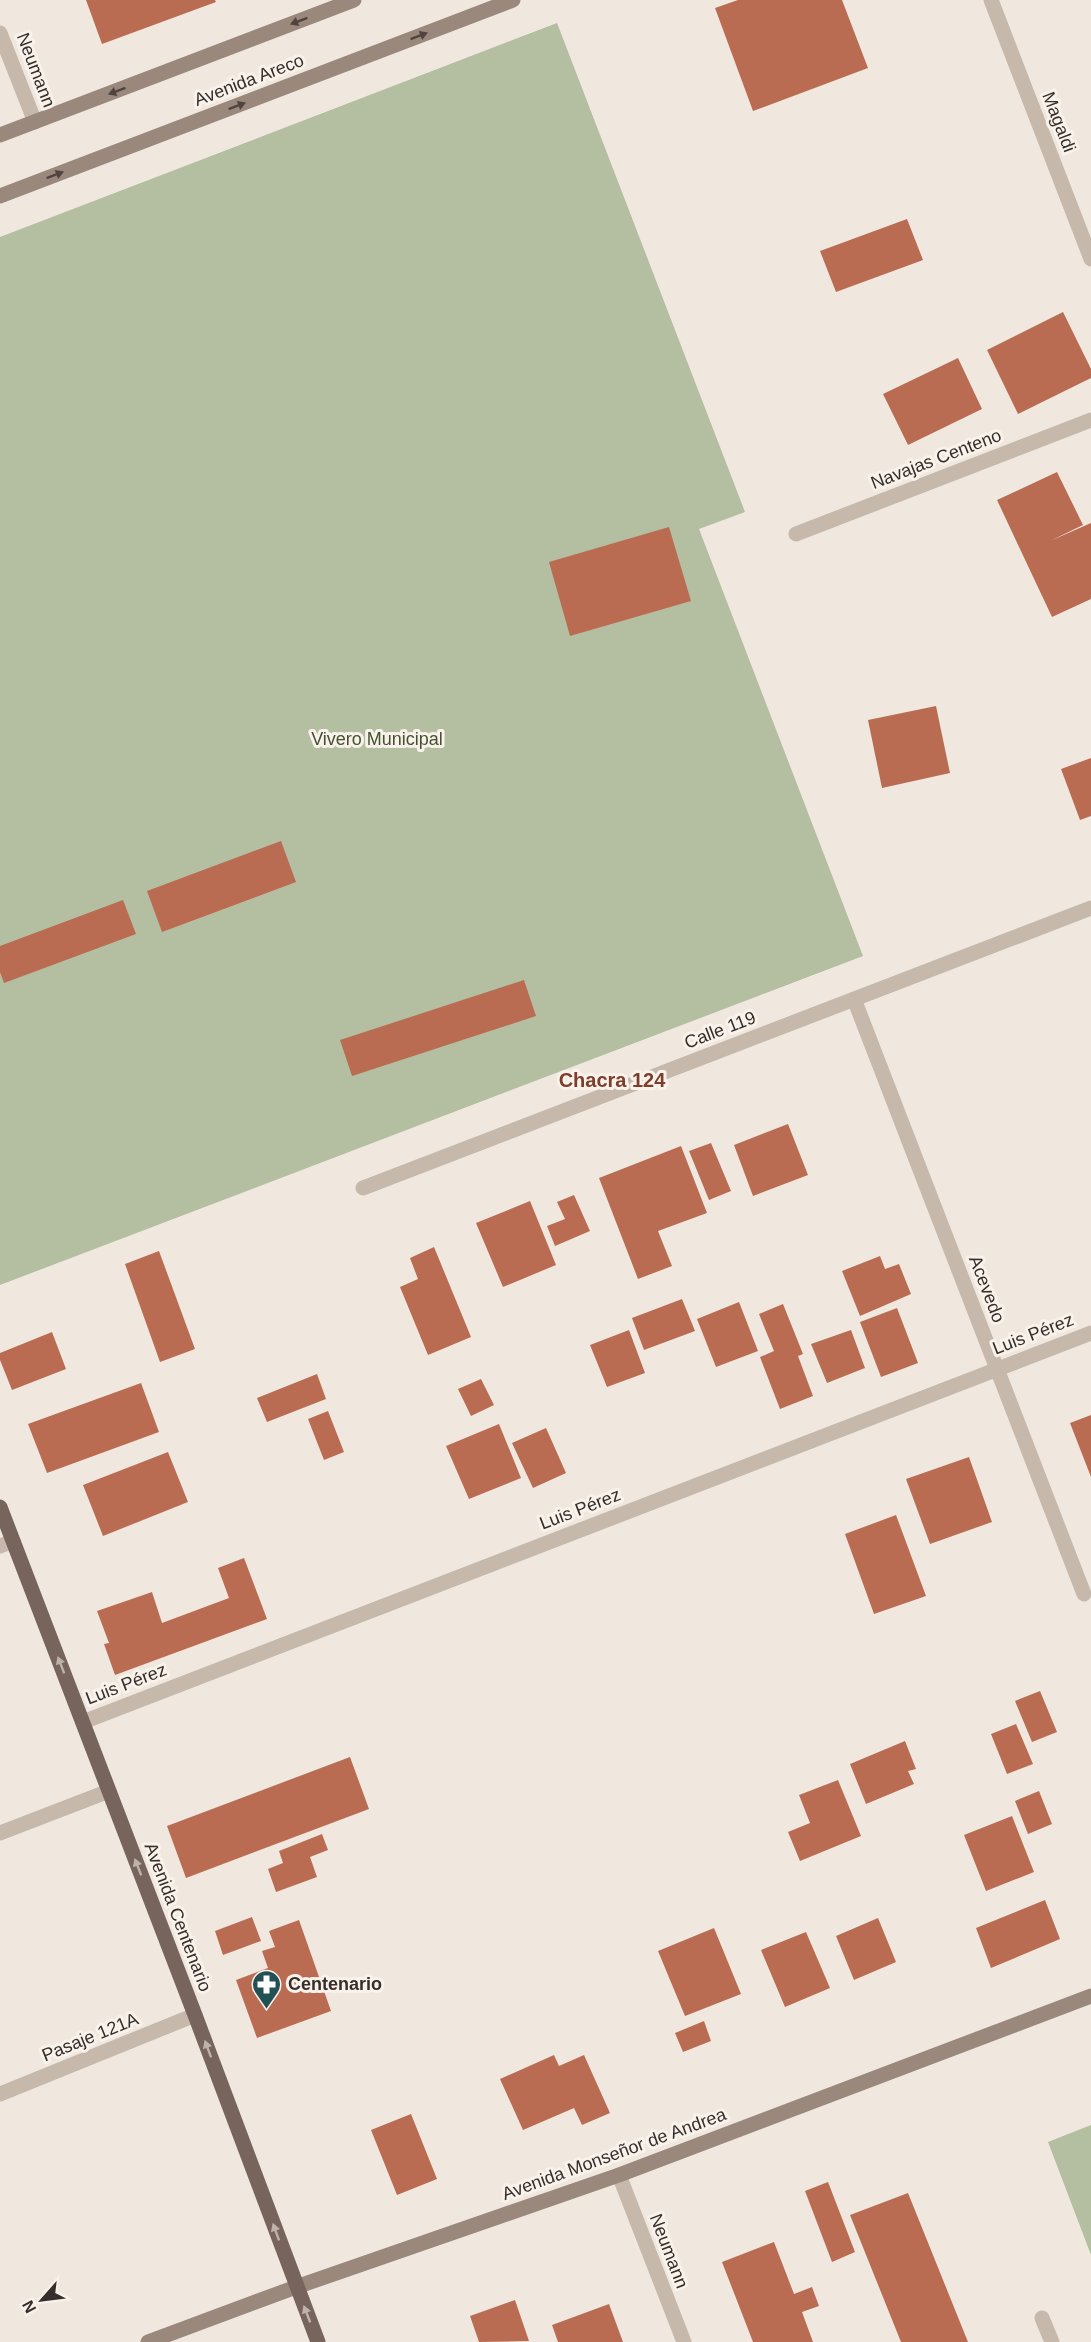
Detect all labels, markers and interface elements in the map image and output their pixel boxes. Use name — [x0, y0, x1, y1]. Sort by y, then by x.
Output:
one-way arrow — [290, 17, 308, 26]
street label: Neumann — [13, 30, 59, 110]
one-way arrow — [410, 31, 428, 40]
street label: Avenida Areco — [191, 50, 307, 110]
one-way arrow — [108, 86, 126, 96]
street label: Magaldi — [1038, 89, 1080, 155]
one-way arrow — [228, 100, 246, 110]
one-way arrow — [46, 170, 64, 180]
street label: Navajas Centeno — [868, 425, 1004, 493]
park label: Vivero Municipal — [311, 729, 443, 749]
street label: Calle 119 — [682, 1007, 758, 1053]
district label: Chacra 124 — [559, 1069, 666, 1091]
street label: Acevedo — [965, 1253, 1009, 1325]
street label: Luis Pérez — [990, 1309, 1076, 1359]
street label: Luis Pérez — [537, 1484, 623, 1534]
one-way arrow — [56, 1656, 65, 1674]
street label: Luis Pérez — [83, 1659, 169, 1709]
street label: Avenida Centenario — [140, 1840, 216, 1994]
one-way arrow — [133, 1858, 142, 1876]
pharmacy icon: Centenario — [251, 1968, 283, 2010]
place label: Centenario — [288, 1974, 382, 1994]
street label: Pasaje 121A — [39, 2009, 141, 2065]
one-way arrow — [202, 2040, 212, 2058]
street label: Avenida Monseñor de Andrea — [499, 2104, 730, 2204]
street label: Neumann — [646, 2211, 692, 2291]
one-way arrow — [270, 2223, 280, 2241]
north arrow — [12, 2270, 72, 2330]
text: N — [19, 2298, 39, 2316]
one-way arrow — [302, 2305, 312, 2323]

